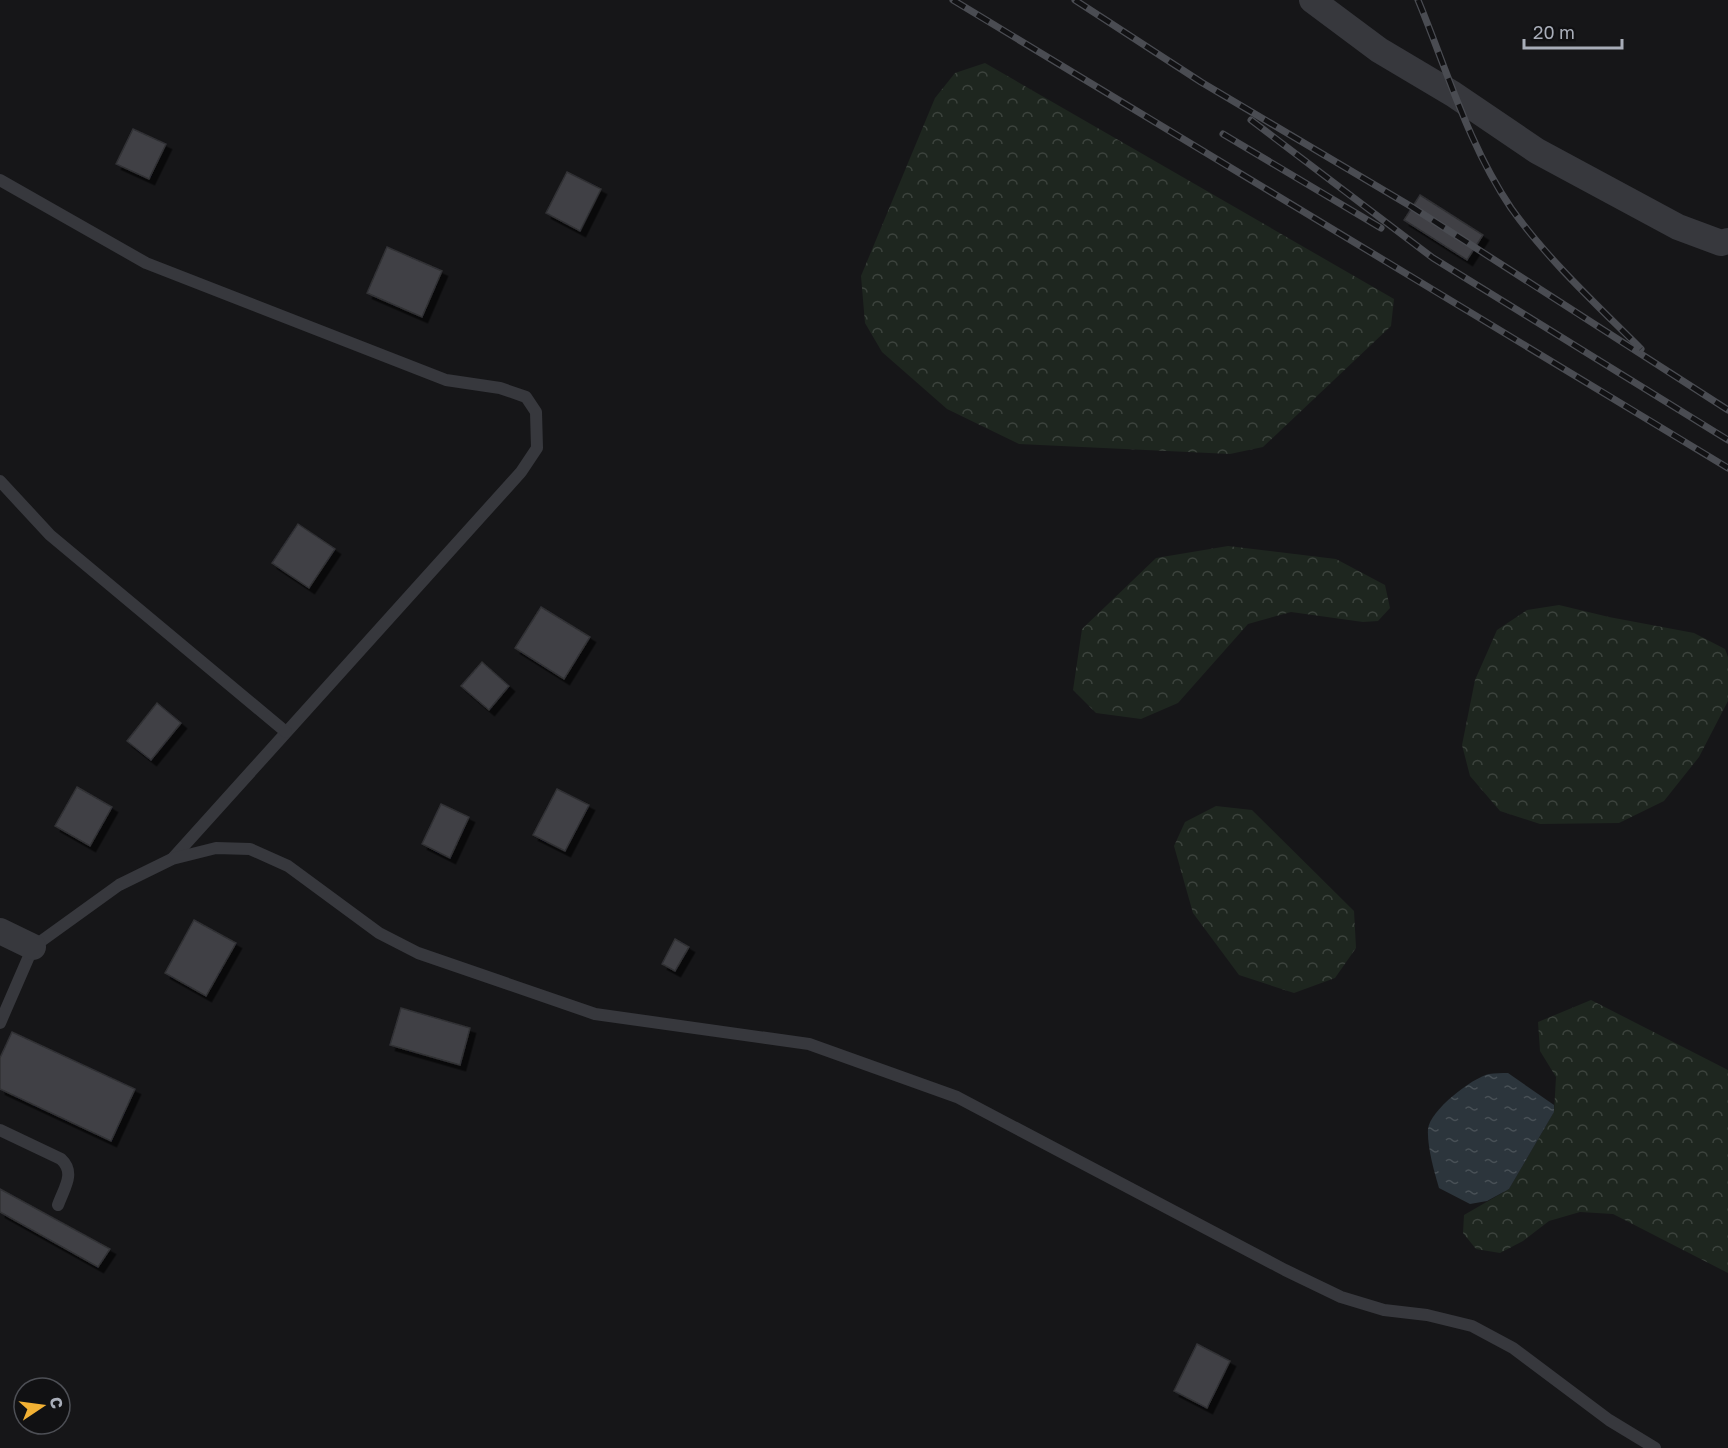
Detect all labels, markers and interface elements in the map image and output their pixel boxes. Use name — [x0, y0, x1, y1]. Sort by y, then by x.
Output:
scale bar — [1524, 12, 1622, 50]
text: 20 m — [1533, 21, 1575, 43]
north arrow — [12, 1376, 72, 1436]
text: С — [46, 1395, 68, 1410]

